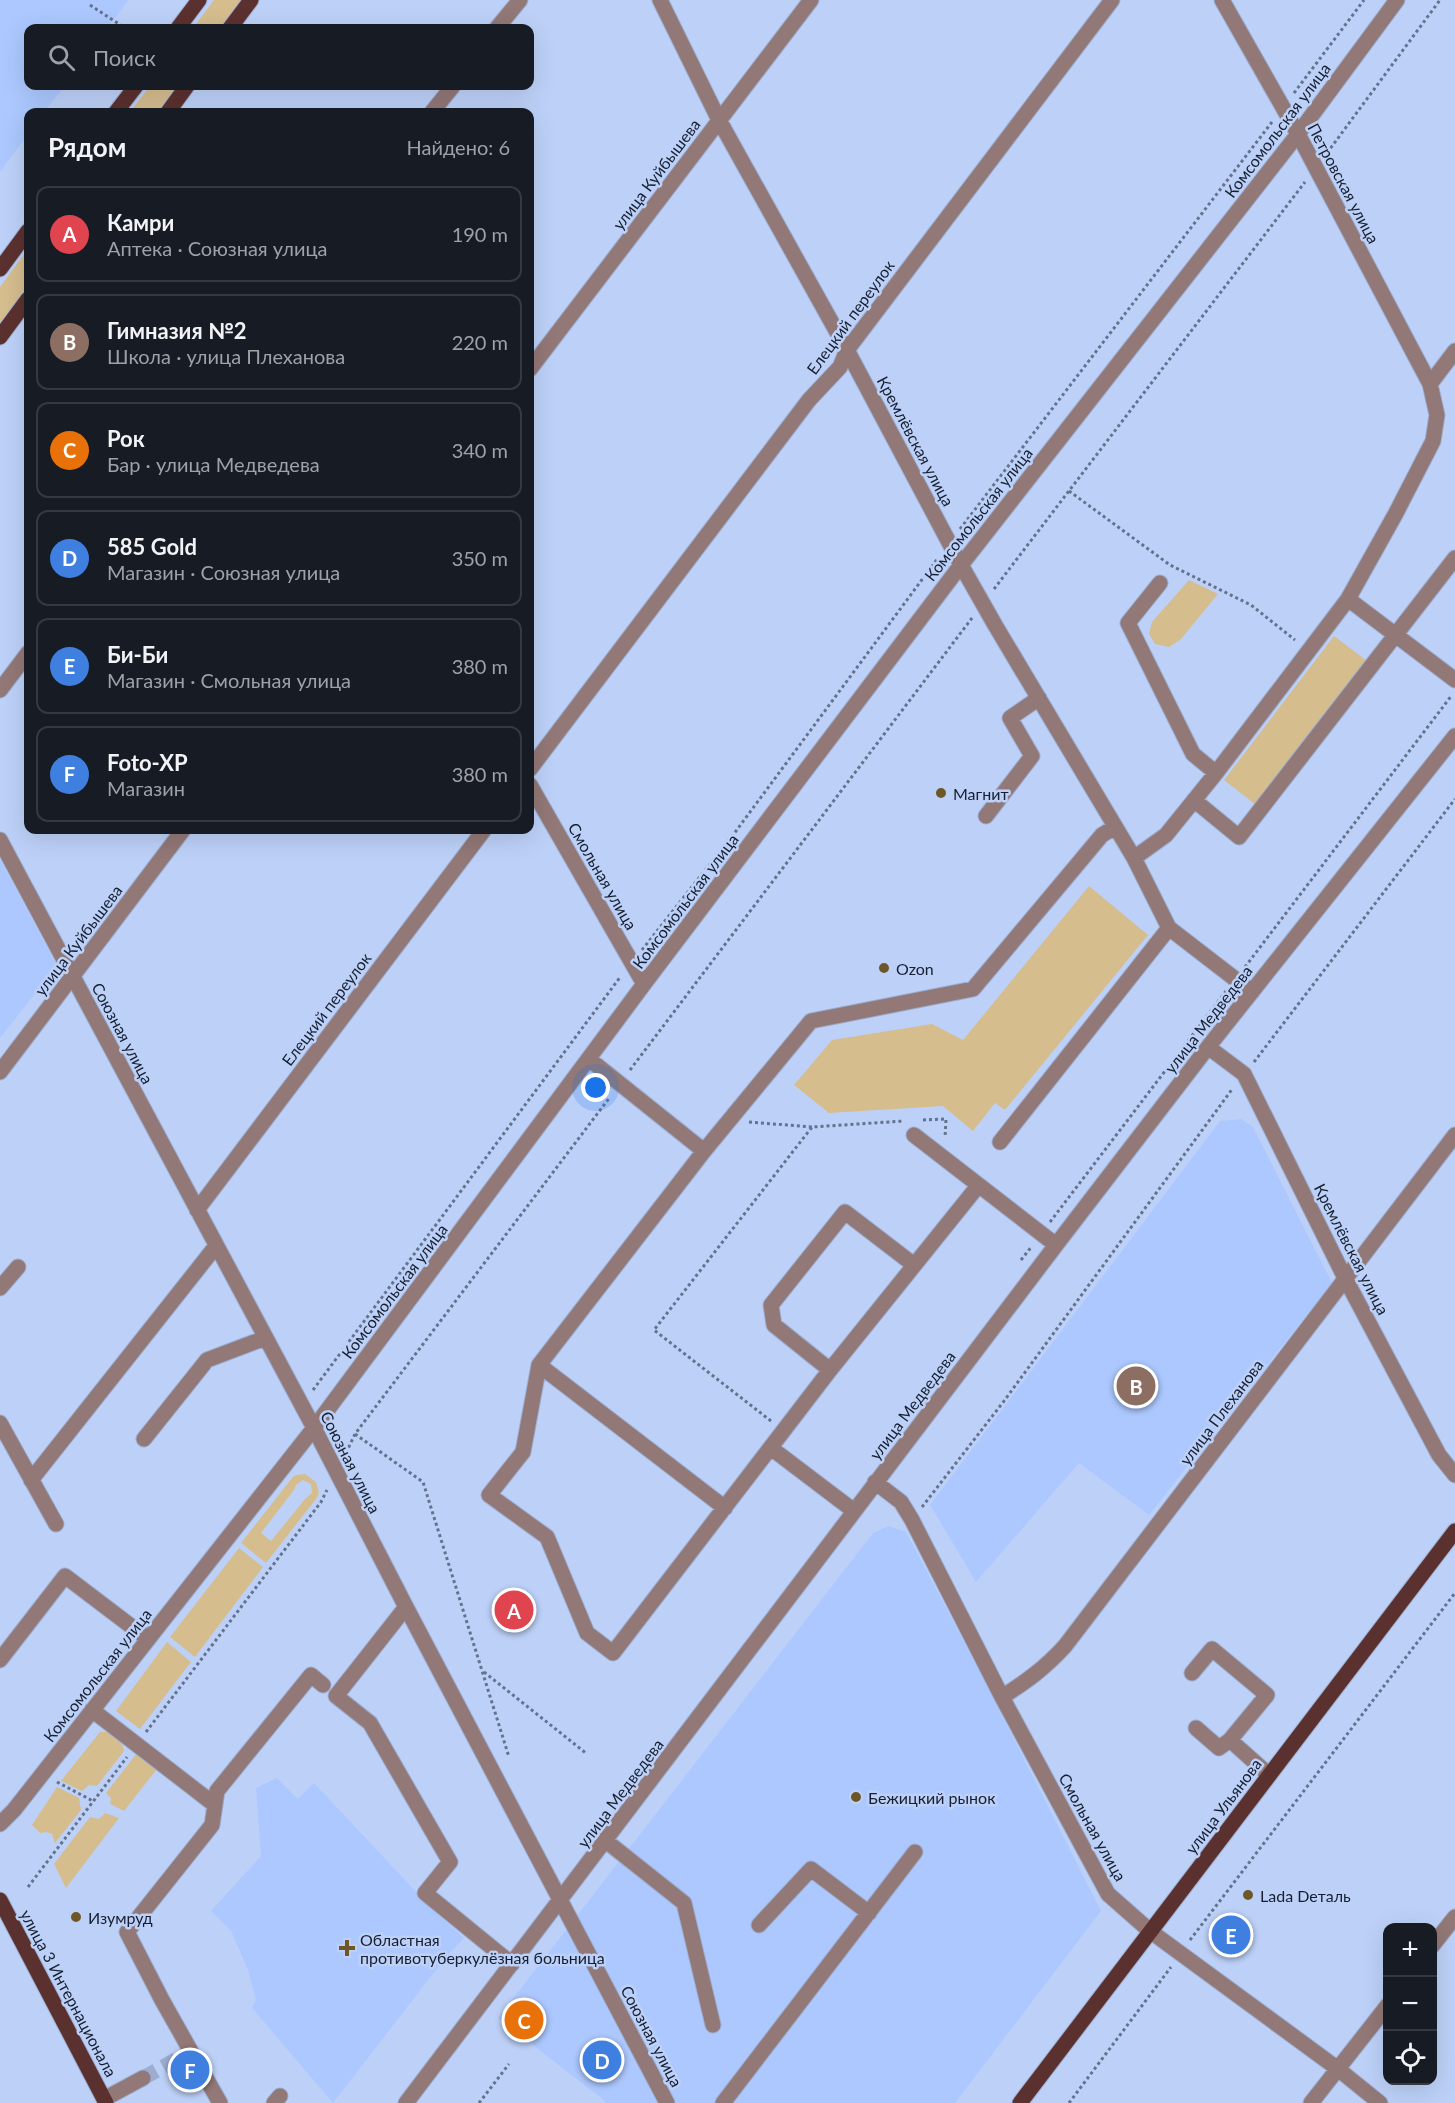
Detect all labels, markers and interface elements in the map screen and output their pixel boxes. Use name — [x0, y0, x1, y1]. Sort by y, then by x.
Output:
search box — [24, 24, 534, 90]
icon: search — [45, 41, 78, 74]
text: Поиск — [93, 44, 156, 71]
street label: Комсомольская улица — [1220, 59, 1334, 201]
street label: улица Куйбышева — [608, 115, 704, 233]
street label: Петровская улица — [1304, 120, 1384, 246]
text: Рядом — [48, 131, 126, 163]
text: Найдено: 6 — [407, 135, 510, 159]
text: Камри — [107, 209, 174, 236]
text: A — [63, 222, 76, 246]
text: 190 m — [452, 222, 508, 246]
text: Аптека · Союзная улица — [107, 236, 327, 260]
street label: Елецкий переулок — [802, 256, 898, 378]
text: Гимназия №2 — [107, 317, 247, 344]
text: B — [63, 330, 76, 354]
text: 220 m — [452, 330, 508, 354]
text: Школа · улица Плеханова — [107, 344, 345, 368]
street label: Кремлёвская улица — [874, 373, 958, 509]
text: Рок — [107, 425, 145, 452]
text: C — [63, 438, 76, 462]
text: 340 m — [452, 438, 508, 462]
street label: Комсомольская улица — [920, 444, 1036, 584]
text: Бар · улица Медведева — [107, 452, 320, 476]
text: 585 Gold — [107, 533, 197, 560]
text: D — [62, 546, 77, 570]
text: 350 m — [452, 546, 508, 570]
text: Магазин · Союзная улица — [107, 560, 340, 584]
text: Би-Би — [107, 641, 168, 668]
text: E — [64, 654, 75, 678]
text: 380 m — [452, 654, 508, 678]
text: Магазин · Смольная улица — [107, 668, 351, 692]
text: Foto-XP — [107, 749, 188, 776]
text: F — [64, 762, 75, 786]
text: 380 m — [452, 762, 508, 786]
text: Магазин — [107, 776, 185, 800]
place label: Магнит — [953, 784, 1009, 803]
marker: Магнит — [934, 786, 948, 800]
street label: Смольная улица — [565, 819, 641, 933]
street label: Комсомольская улица — [628, 830, 742, 972]
street label: улица Куйбышева — [30, 881, 126, 999]
street label: Елецкий переулок — [277, 948, 375, 1069]
place label: Ozon — [896, 959, 934, 978]
marker: Ozon — [877, 961, 891, 975]
street label: улица Медведева — [1160, 961, 1256, 1077]
street label: Союзная улица — [88, 979, 158, 1087]
your location — [581, 1073, 610, 1102]
street label: Кремлёвская улица — [1311, 1180, 1393, 1318]
street label: Комсомольская улица — [337, 1220, 451, 1362]
street label: улица Медведева — [865, 1347, 959, 1463]
street label: улица Плеханова — [1175, 1356, 1267, 1468]
pin: B — [1116, 1364, 1156, 1408]
street label: Союзная улица — [317, 1408, 385, 1516]
pin: A — [494, 1588, 534, 1632]
street label: Комсомольская улица — [39, 1605, 155, 1745]
street label: улица Медведева — [573, 1735, 667, 1851]
street label: улица Ульянова — [1181, 1755, 1265, 1857]
street label: Смольная улица — [1055, 1770, 1131, 1884]
place label: Бежицкий рынок — [868, 1788, 996, 1807]
marker: Бежицкий рынок — [849, 1790, 863, 1804]
place label: Lada Dеталь — [1260, 1886, 1351, 1905]
marker: Lada Dеталь — [1241, 1888, 1255, 1902]
street label: улица 3 Интернационала — [17, 1906, 121, 2080]
place label: Изумруд — [88, 1908, 153, 1927]
marker: Изумруд — [69, 1910, 83, 1924]
pin: E — [1212, 1912, 1250, 1958]
map controls — [1383, 1923, 1437, 2085]
button: + — [1383, 1923, 1437, 1977]
place label: Областная противотуберкулёзная больница — [360, 1930, 605, 1967]
marker: Областная противотуберкулёзная больница — [338, 1939, 356, 1957]
button: − — [1383, 1977, 1437, 2031]
street label: Союзная улица — [617, 1982, 687, 2090]
pin: C — [504, 1998, 544, 2042]
button: locate — [1383, 2031, 1437, 2085]
pin: D — [582, 2038, 622, 2082]
pin: F — [170, 2048, 210, 2092]

